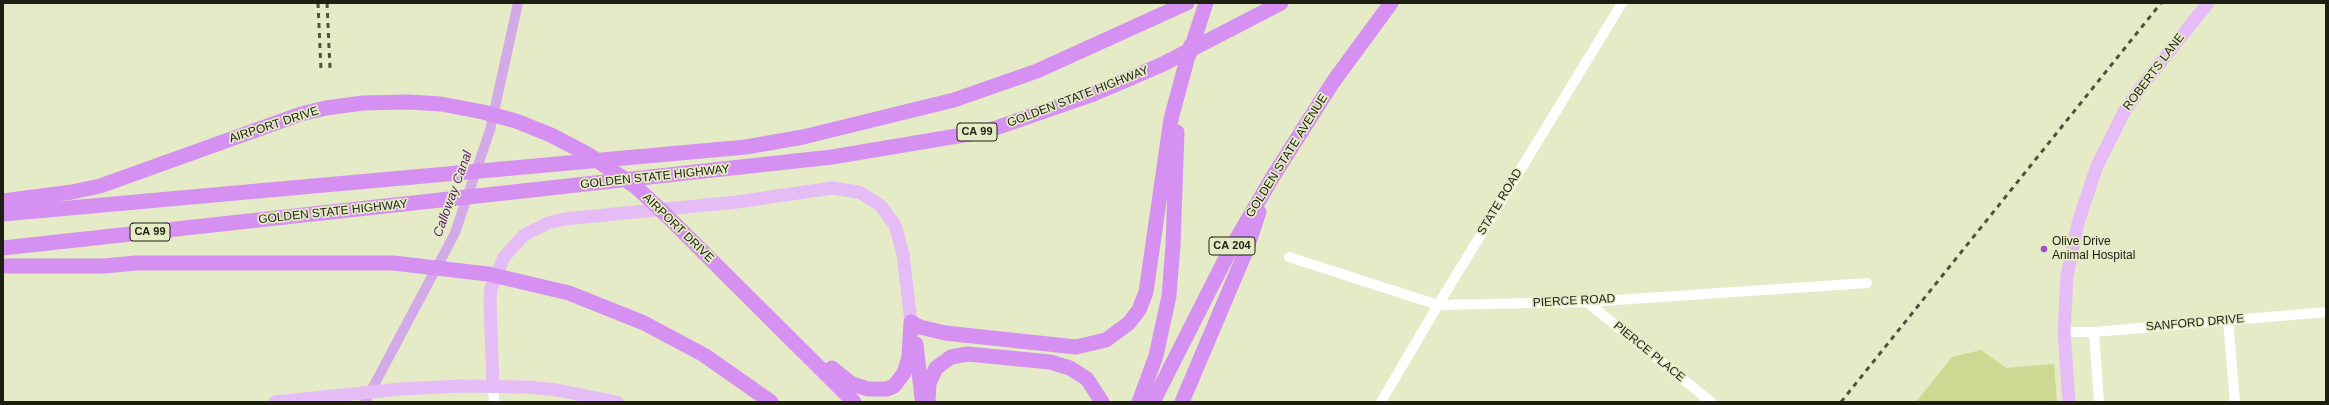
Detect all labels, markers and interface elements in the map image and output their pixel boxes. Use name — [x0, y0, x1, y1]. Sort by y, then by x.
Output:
street label: ROBERTS LANE — [2120, 31, 2188, 113]
street label: GOLDEN STATE HIGHWAY — [1005, 63, 1151, 131]
street label: GOLDEN STATE AVENUE — [1243, 92, 1331, 220]
street label: AIRPORT DRIVE — [227, 104, 321, 146]
road number: CA 99 — [957, 123, 997, 141]
water label: Calloway Canal — [430, 149, 476, 239]
street label: GOLDEN STATE HIGHWAY — [580, 162, 730, 192]
street label: STATE ROAD — [1475, 166, 1525, 238]
street label: AIRPORT DRIVE — [640, 190, 716, 266]
street label: GOLDEN STATE HIGHWAY — [258, 197, 408, 227]
road number: CA 99 — [130, 223, 170, 241]
place label: Olive Drive Animal Hospital — [2052, 235, 2135, 263]
road number: CA 204 — [1209, 237, 1255, 255]
marker: Olive Drive Animal Hospital — [2039, 244, 2049, 254]
street label: PIERCE ROAD — [1532, 292, 1616, 310]
street label: SANFORD DRIVE — [2145, 312, 2245, 334]
street label: PIERCE PLACE — [1611, 319, 1687, 385]

